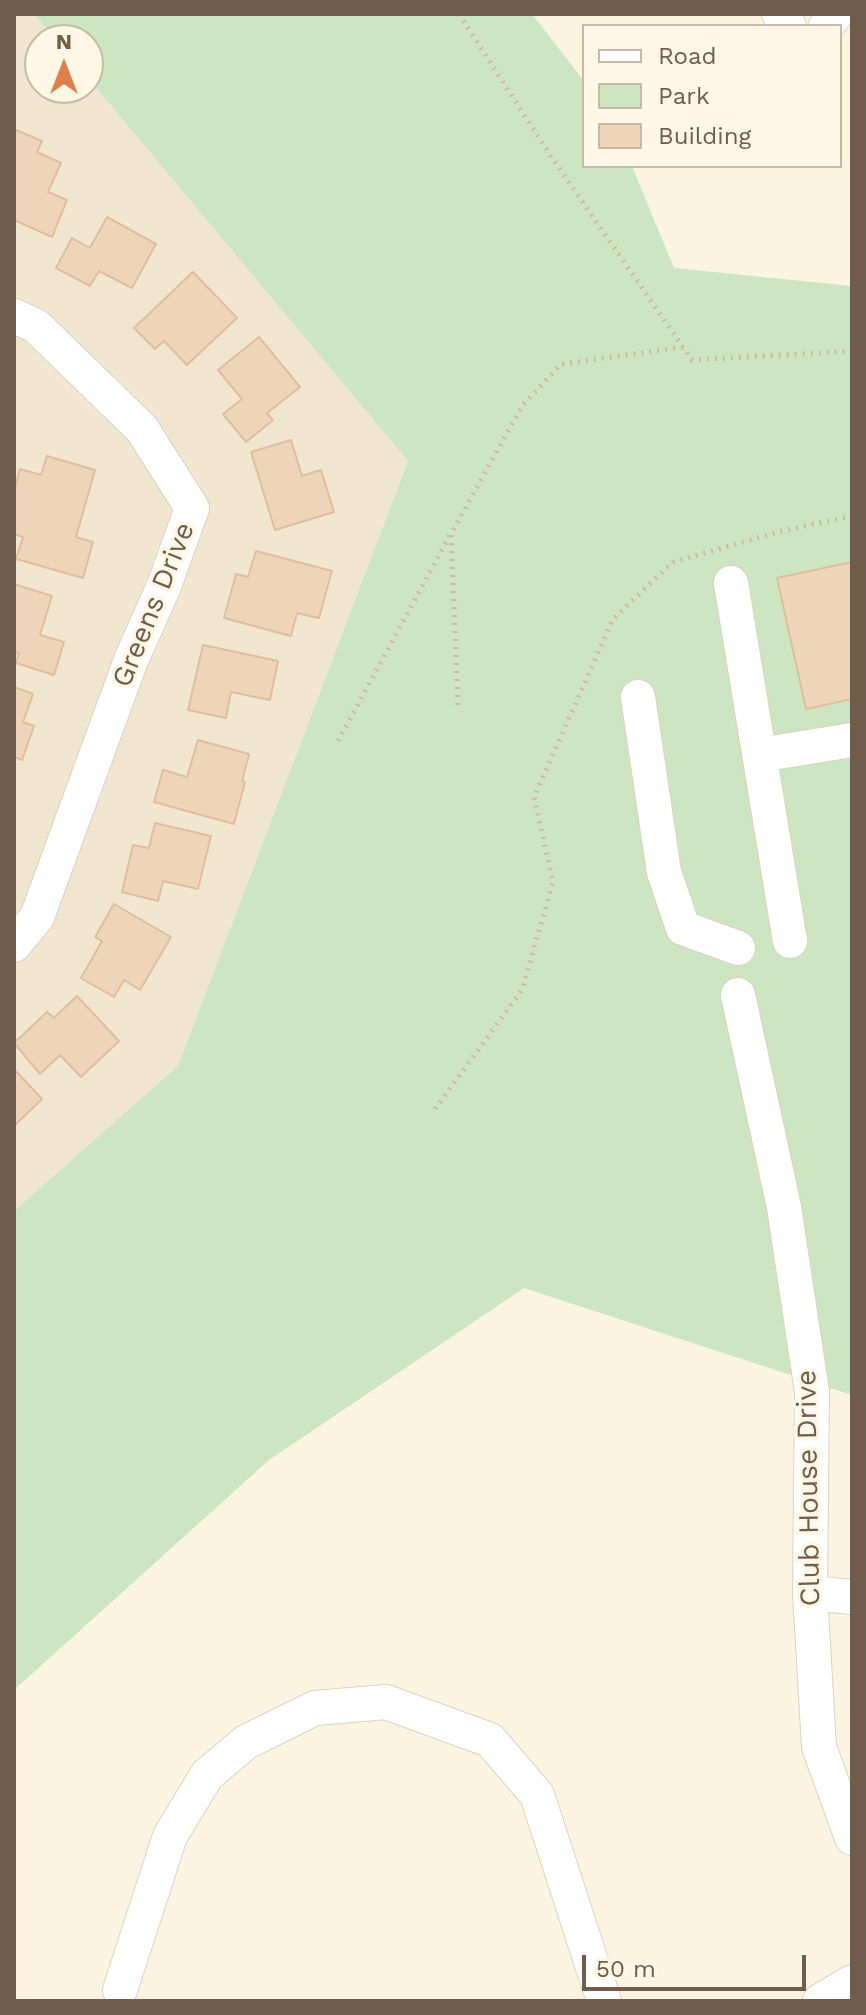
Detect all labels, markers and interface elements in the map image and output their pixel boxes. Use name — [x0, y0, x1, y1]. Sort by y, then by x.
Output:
north arrow — [24, 24, 104, 104]
legend — [582, 24, 842, 168]
text: N — [56, 29, 72, 54]
text: Road — [658, 42, 717, 70]
text: Park — [658, 82, 710, 110]
text: Building — [658, 122, 751, 150]
street label: Greens Drive — [106, 518, 202, 692]
street label: Club House Drive — [790, 1369, 828, 1607]
scale bar — [586, 1939, 810, 1989]
text: 50 m — [596, 1955, 656, 1983]

